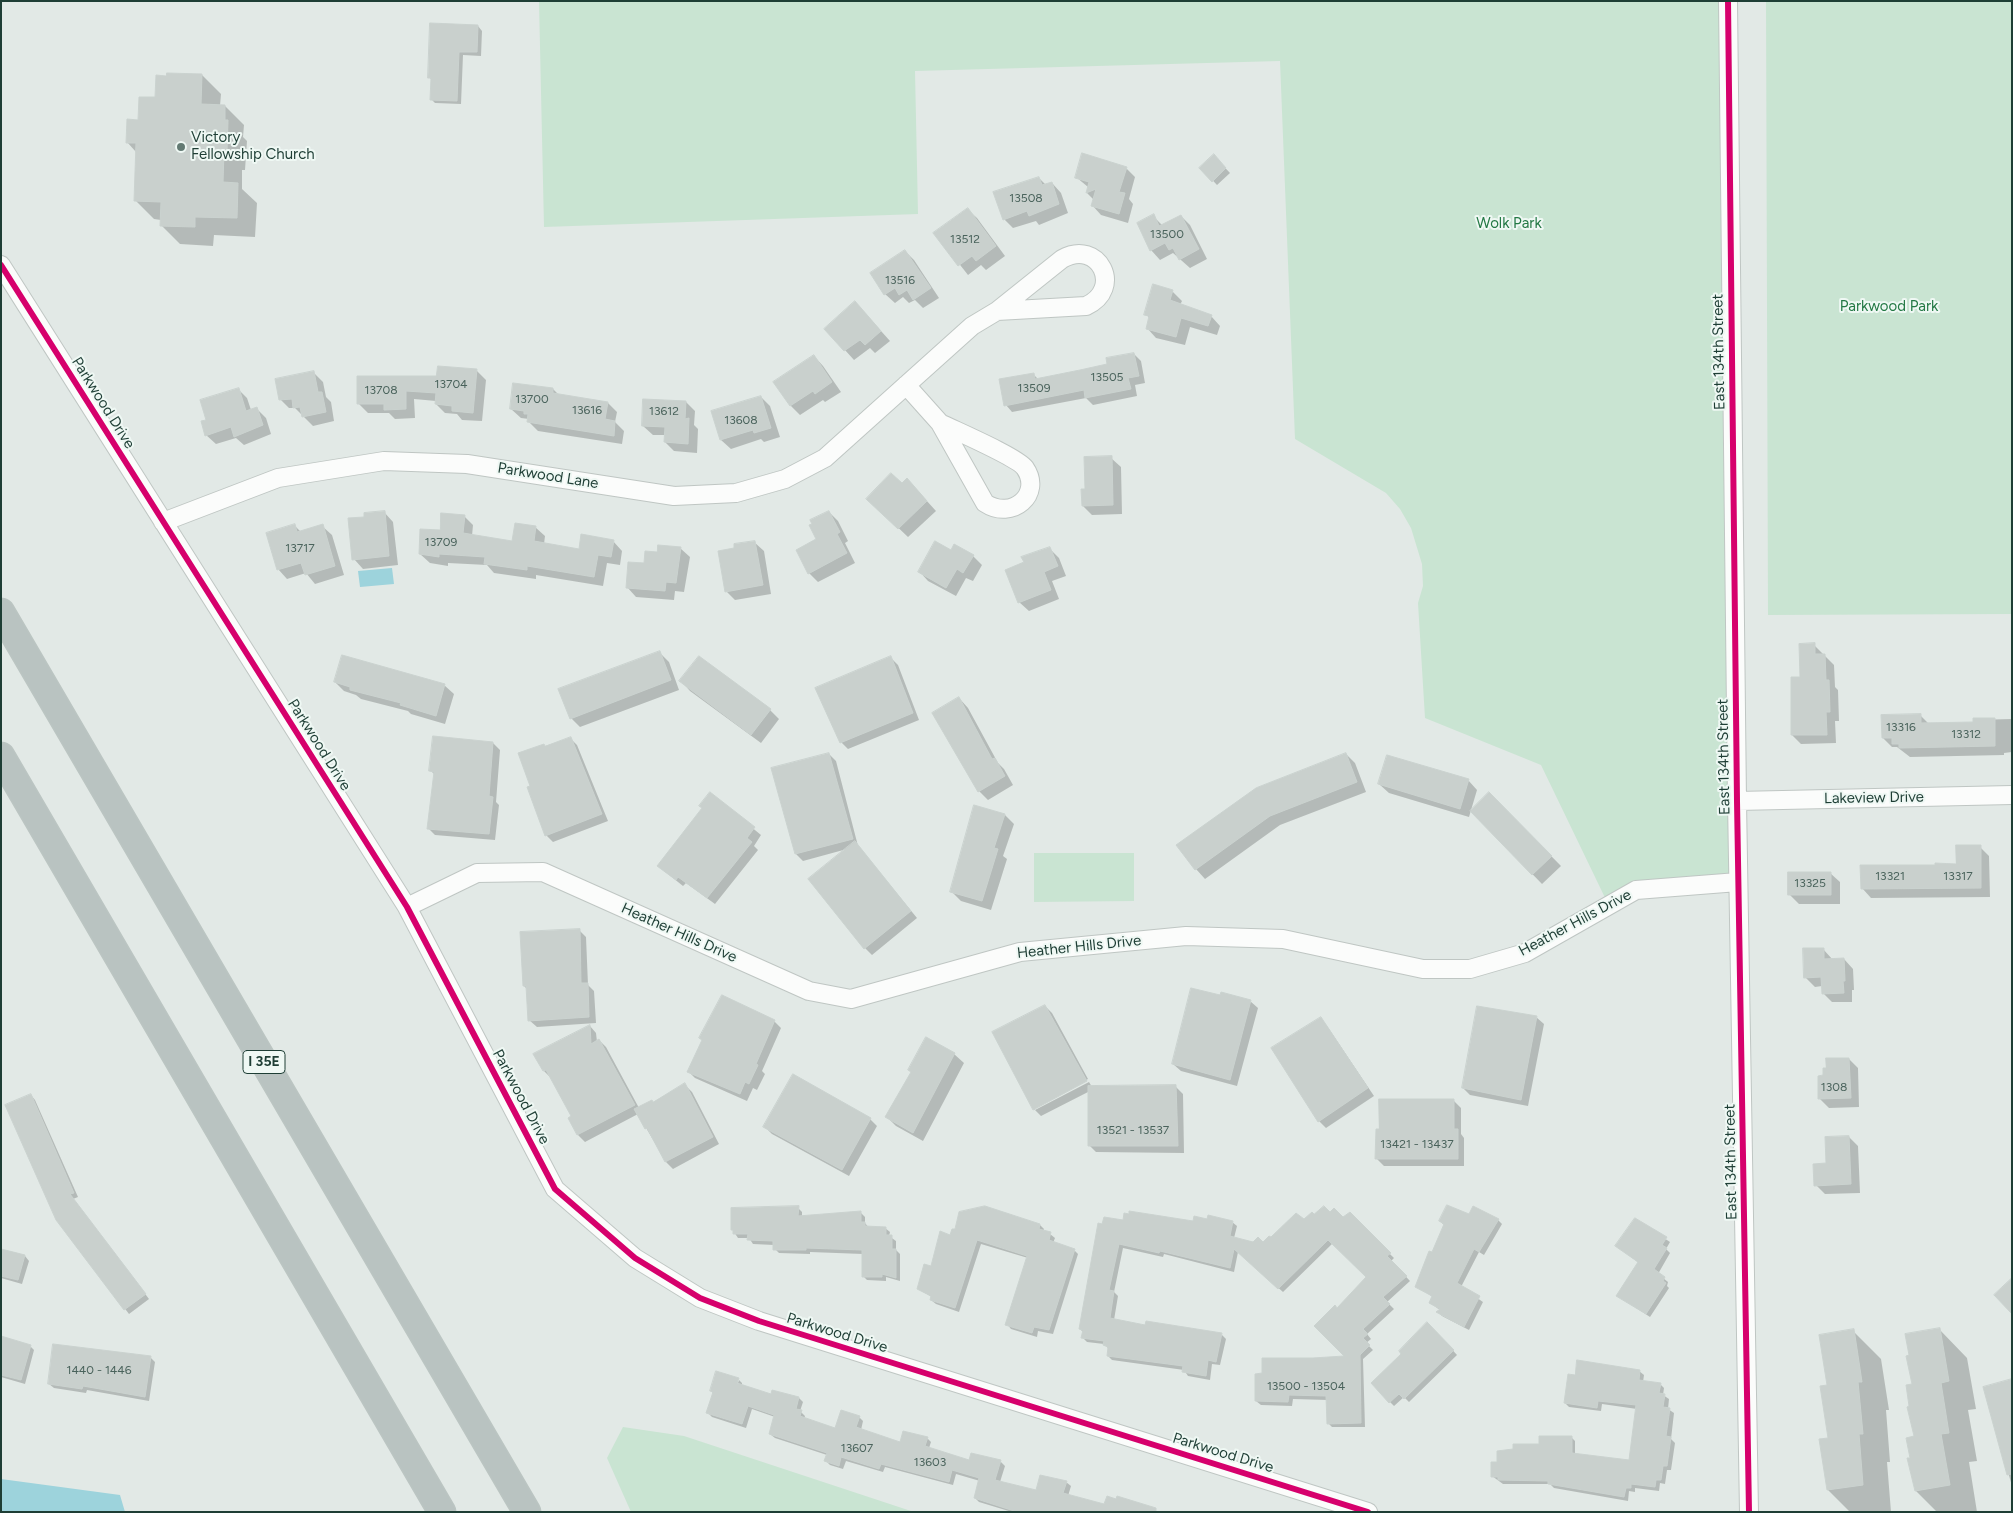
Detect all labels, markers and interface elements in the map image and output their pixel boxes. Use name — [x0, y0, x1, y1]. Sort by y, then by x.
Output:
place label: Victory Fellowship Church — [191, 129, 315, 164]
marker: Victory Fellowship Church — [175, 141, 187, 153]
house number: 13508 — [1009, 191, 1043, 205]
park label: Wolk Park — [1476, 215, 1542, 233]
house number: 13500 — [1150, 227, 1184, 241]
house number: 13512 — [950, 232, 980, 246]
house number: 13516 — [885, 273, 915, 287]
street label: East 134th Street — [1709, 294, 1729, 410]
park label: Parkwood Park — [1840, 298, 1938, 316]
street label: Parkwood Drive — [68, 354, 138, 452]
house number: 13505 — [1091, 370, 1123, 384]
house number: 13704 — [434, 377, 468, 391]
house number: 13509 — [1018, 381, 1050, 395]
house number: 13708 — [365, 383, 397, 397]
house number: 13700 — [515, 392, 549, 406]
house number: 13616 — [572, 403, 602, 417]
house number: 13612 — [649, 404, 679, 418]
house number: 13608 — [724, 413, 758, 427]
street label: Parkwood Lane — [496, 459, 600, 493]
house number: 13709 — [425, 535, 457, 549]
house number: 13717 — [285, 541, 315, 555]
street label: Parkwood Drive — [284, 696, 354, 794]
street label: East 134th Street — [1714, 699, 1734, 815]
house number: 13316 — [1886, 720, 1916, 734]
house number: 13312 — [1951, 727, 1981, 741]
street label: Lakeview Drive — [1824, 788, 1924, 808]
house number: 13321 — [1875, 869, 1905, 883]
house number: 13317 — [1943, 869, 1973, 883]
house number: 13325 — [1794, 876, 1826, 890]
street label: Heather Hills Drive — [1516, 886, 1634, 960]
street label: Heather Hills Drive — [618, 899, 740, 967]
street label: Heather Hills Drive — [1016, 932, 1142, 962]
street label: Parkwood Drive — [488, 1047, 554, 1147]
road number: I 35E — [243, 1050, 285, 1074]
house number: 1308 — [1821, 1080, 1847, 1094]
street label: East 134th Street — [1721, 1104, 1741, 1220]
house number: 13521 - 13537 — [1097, 1123, 1169, 1137]
house number: 13421 - 13437 — [1380, 1137, 1454, 1151]
street label: Parkwood Drive — [784, 1309, 890, 1357]
house number: 1440 - 1446 — [66, 1363, 132, 1377]
house number: 13500 - 13504 — [1267, 1379, 1345, 1393]
street label: Parkwood Drive — [1170, 1429, 1276, 1477]
house number: 13607 — [841, 1441, 873, 1455]
house number: 13603 — [914, 1455, 946, 1469]

